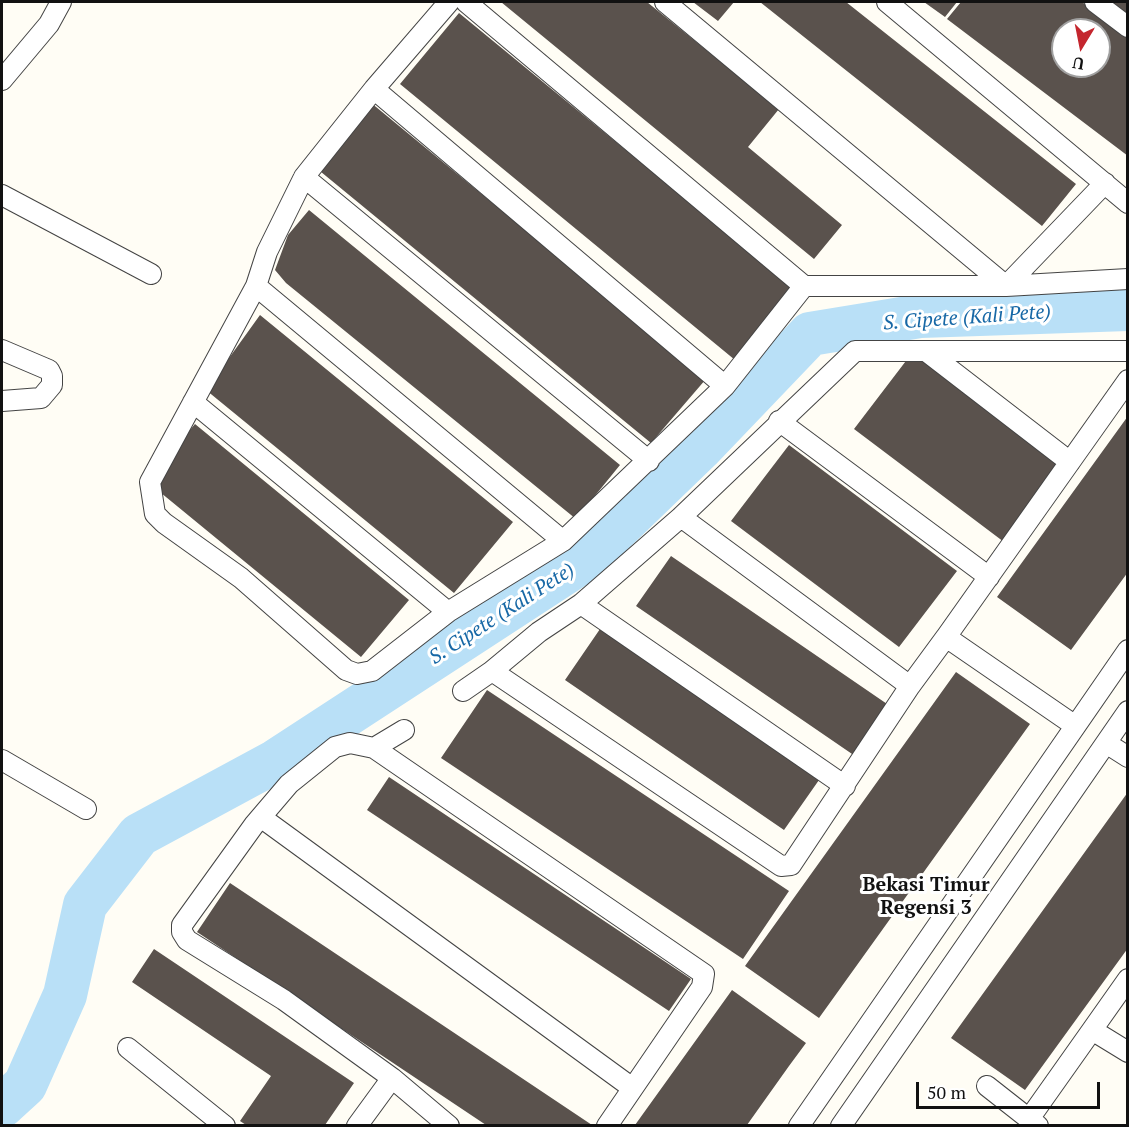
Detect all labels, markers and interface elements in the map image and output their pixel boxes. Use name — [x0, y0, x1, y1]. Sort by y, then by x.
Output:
north arrow — [1051, 18, 1111, 78]
text: U — [1071, 52, 1086, 76]
water label: S. Cipete (Kali Pete) — [882, 300, 1052, 336]
water label: S. Cipete (Kali Pete) — [425, 558, 579, 670]
district label: Bekasi Timur Regensi 3 — [862, 873, 990, 920]
scale bar — [919, 1070, 1104, 1108]
text: 50 m — [927, 1080, 966, 1104]

